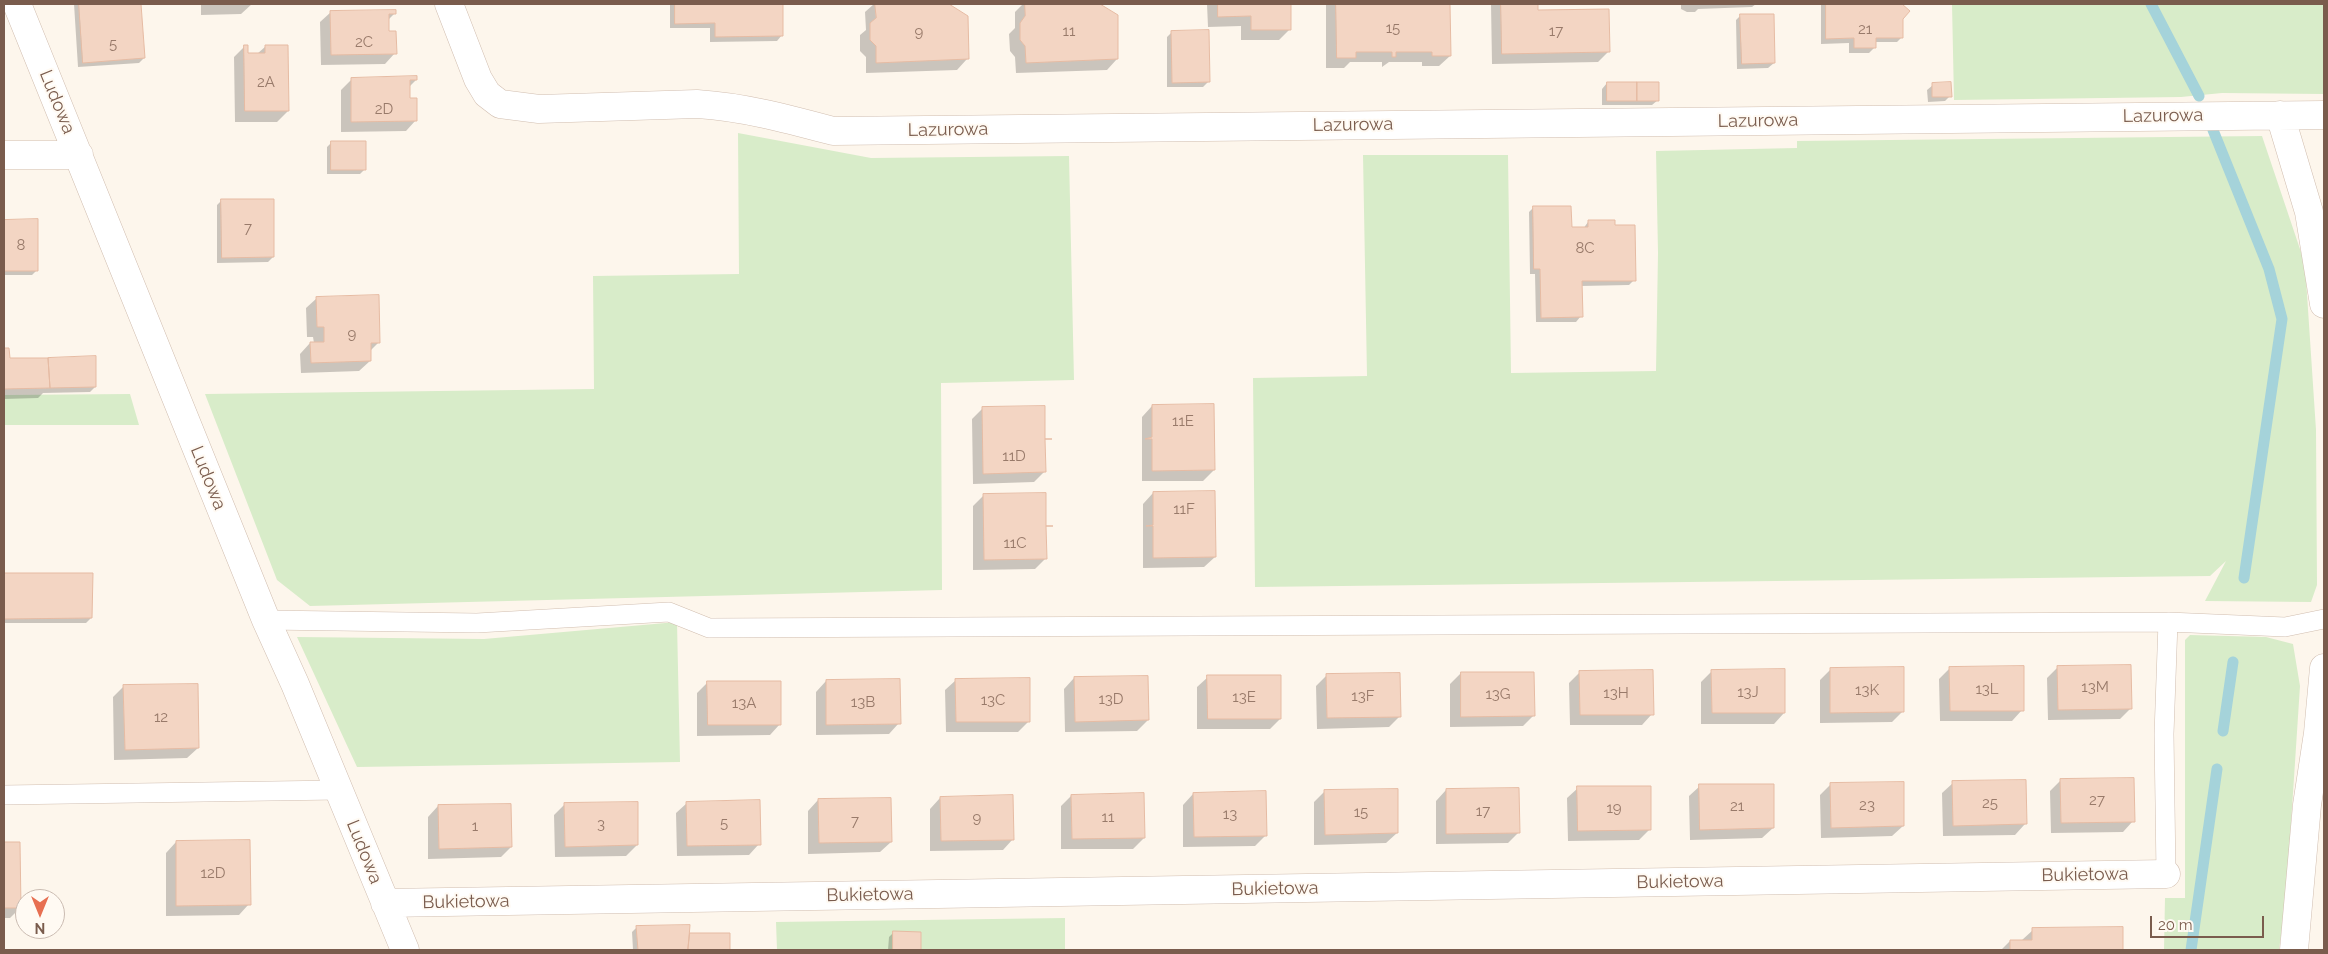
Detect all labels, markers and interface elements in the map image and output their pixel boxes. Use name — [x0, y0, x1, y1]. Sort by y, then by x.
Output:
house number: 15 — [1386, 19, 1400, 37]
house number: 21 — [1858, 20, 1872, 38]
house number: 11 — [1063, 22, 1075, 40]
house number: 17 — [1549, 22, 1563, 40]
house number: 9 — [915, 23, 923, 41]
house number: 2C — [355, 33, 373, 51]
house number: 5 — [109, 35, 117, 53]
street label: Ludowa — [34, 67, 80, 137]
house number: 2A — [257, 73, 275, 91]
house number: 2D — [375, 100, 393, 118]
street label: Lazurowa — [2123, 104, 2203, 128]
street label: Lazurowa — [1718, 109, 1798, 133]
street label: Lazurowa — [1313, 113, 1393, 137]
street label: Lazurowa — [908, 118, 988, 142]
house number: 7 — [244, 219, 252, 237]
house number: 8 — [17, 236, 25, 254]
house number: 8C — [1575, 239, 1595, 257]
house number: 9 — [348, 325, 356, 343]
house number: 11E — [1172, 412, 1194, 430]
street label: Ludowa — [185, 443, 231, 513]
house number: 11D — [1002, 447, 1026, 465]
house number: 11F — [1173, 500, 1195, 518]
house number: 11C — [1003, 534, 1027, 552]
house number: 13M — [2081, 678, 2109, 696]
house number: 13L — [1975, 680, 1999, 698]
house number: 13K — [1855, 681, 1879, 699]
house number: 13J — [1737, 683, 1759, 701]
house number: 13H — [1603, 684, 1629, 702]
house number: 13G — [1485, 685, 1511, 703]
house number: 13F — [1351, 687, 1375, 705]
house number: 13E — [1232, 688, 1256, 706]
house number: 13D — [1098, 690, 1124, 708]
house number: 13C — [981, 691, 1005, 709]
house number: 13B — [851, 693, 875, 711]
house number: 13A — [732, 694, 756, 712]
house number: 12 — [154, 708, 168, 726]
house number: 27 — [2089, 791, 2105, 809]
house number: 25 — [1982, 794, 1998, 812]
house number: 23 — [1859, 796, 1875, 814]
house number: 21 — [1730, 797, 1744, 815]
house number: 19 — [1606, 799, 1622, 817]
house number: 17 — [1476, 802, 1490, 820]
house number: 15 — [1354, 803, 1368, 821]
house number: 13 — [1223, 805, 1237, 823]
house number: 11 — [1102, 808, 1114, 826]
house number: 9 — [973, 809, 981, 827]
house number: 7 — [851, 812, 859, 830]
house number: 5 — [720, 814, 728, 832]
house number: 3 — [597, 815, 605, 833]
street label: Ludowa — [341, 817, 387, 887]
house number: 1 — [472, 817, 478, 835]
street label: Bukietowa — [2041, 863, 2129, 887]
house number: 12D — [201, 864, 225, 882]
street label: Bukietowa — [1636, 870, 1724, 894]
street label: Bukietowa — [1231, 877, 1319, 901]
street label: Bukietowa — [826, 883, 914, 907]
north arrow — [15, 889, 65, 939]
street label: Bukietowa — [422, 890, 510, 914]
scale bar — [2153, 906, 2267, 938]
text: 20 m — [2158, 916, 2193, 934]
text: N — [35, 920, 45, 936]

